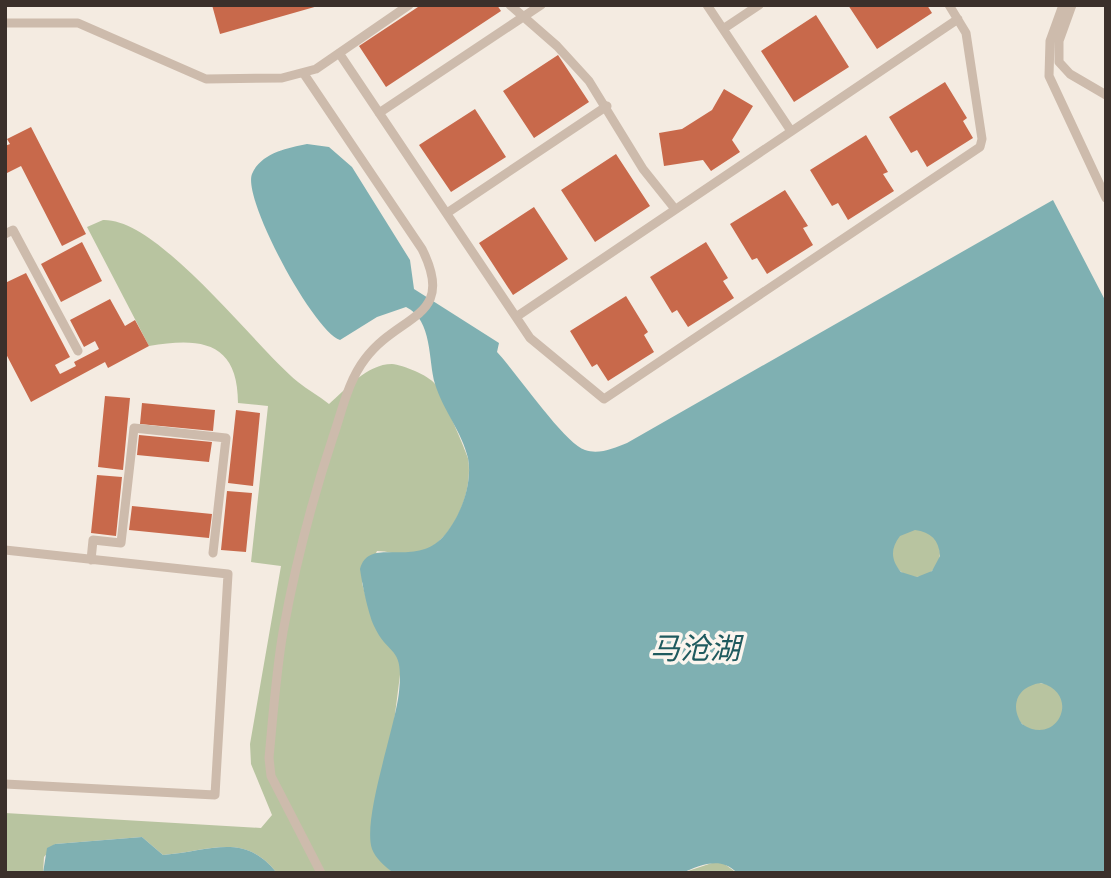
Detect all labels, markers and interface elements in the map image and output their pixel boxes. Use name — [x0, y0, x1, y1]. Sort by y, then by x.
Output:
water label: 马沧湖 — [650, 627, 744, 670]

